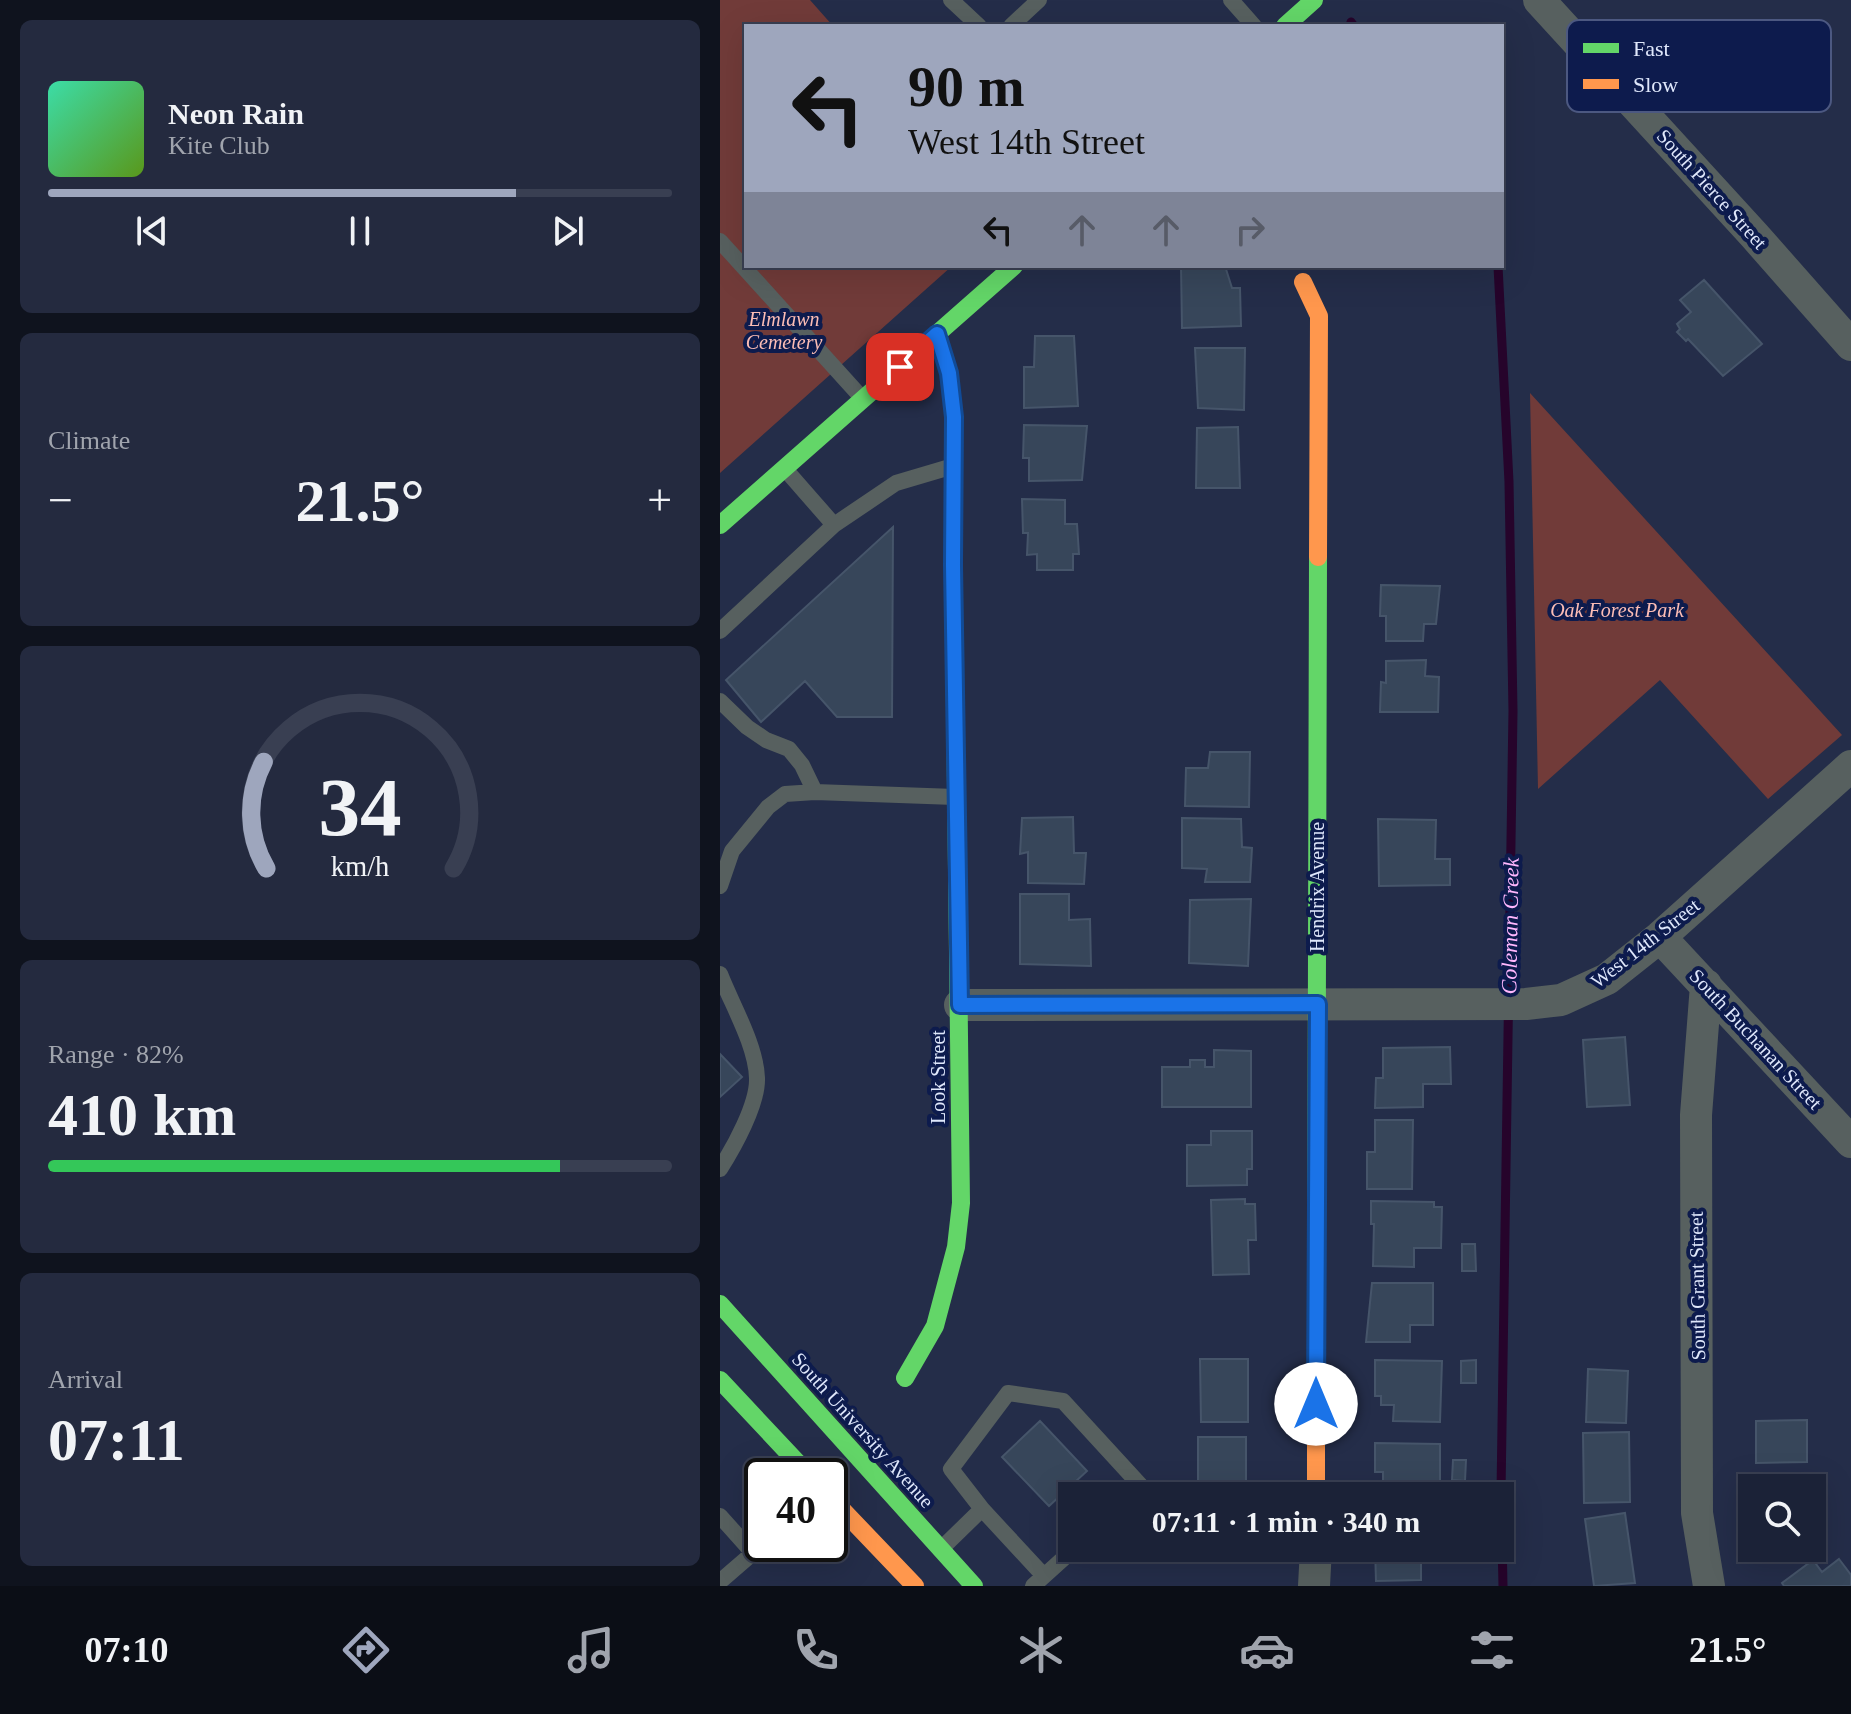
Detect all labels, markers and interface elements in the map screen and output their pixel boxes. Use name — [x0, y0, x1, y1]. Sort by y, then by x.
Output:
legend — [1567, 20, 1831, 112]
text: Fast — [1633, 36, 1670, 61]
icon: left — [776, 56, 880, 160]
text: 90 m — [908, 56, 1025, 118]
text: Slow — [1633, 72, 1678, 97]
text: Neon Rain — [168, 97, 304, 130]
text: West 14th Street — [908, 122, 1145, 162]
street label: South Pierce Street — [1653, 125, 1772, 254]
text: Kite Club — [168, 131, 270, 160]
icon: left — [976, 208, 1020, 252]
icon: ahead — [1060, 208, 1104, 252]
icon: ahead — [1144, 208, 1188, 252]
icon: right — [1228, 208, 1272, 252]
icon: previous — [130, 209, 174, 253]
icon: pause — [338, 209, 382, 253]
icon: next — [546, 209, 590, 253]
park label: Elmlawn Cemetery — [746, 308, 822, 354]
pin — [866, 333, 934, 401]
icon: arrive — [878, 345, 922, 389]
text: Climate — [48, 426, 130, 455]
text: 21.5° — [296, 468, 425, 534]
text: − — [48, 476, 73, 525]
text: + — [647, 476, 672, 525]
park label: Oak Forest Park — [1550, 599, 1685, 621]
text: 34 — [318, 761, 402, 853]
street label: Hendrix Avenue — [1306, 822, 1328, 952]
text: km/h — [331, 851, 389, 882]
water label: Coleman Creek — [1496, 856, 1524, 995]
street label: West 14th Street — [1586, 894, 1704, 992]
street label: South Buchanan Street — [1685, 964, 1827, 1114]
street label: Look Street — [927, 1030, 949, 1124]
text: Range · 82% — [48, 1040, 184, 1069]
text: 410 km — [48, 1082, 236, 1148]
street label: South Grant Street — [1685, 1211, 1709, 1361]
street label: South University Avenue — [787, 1348, 938, 1513]
position arrow — [1274, 1362, 1358, 1446]
text: Arrival — [48, 1365, 123, 1394]
text: 07:11 — [48, 1407, 185, 1473]
speed limit sign: 40 — [744, 1458, 848, 1562]
map controls — [1738, 1474, 1826, 1562]
button: search — [1738, 1474, 1826, 1562]
text: 07:11 · 1 min · 340 m — [1152, 1505, 1420, 1538]
icon: directions — [338, 1622, 394, 1678]
icon: music — [563, 1622, 619, 1678]
icon: phone — [788, 1622, 844, 1678]
icon: climate — [1013, 1622, 1069, 1678]
icon: car — [1239, 1622, 1295, 1678]
icon: filters — [1464, 1622, 1520, 1678]
text: 07:10 — [85, 1630, 169, 1670]
text: 21.5° — [1689, 1630, 1766, 1670]

